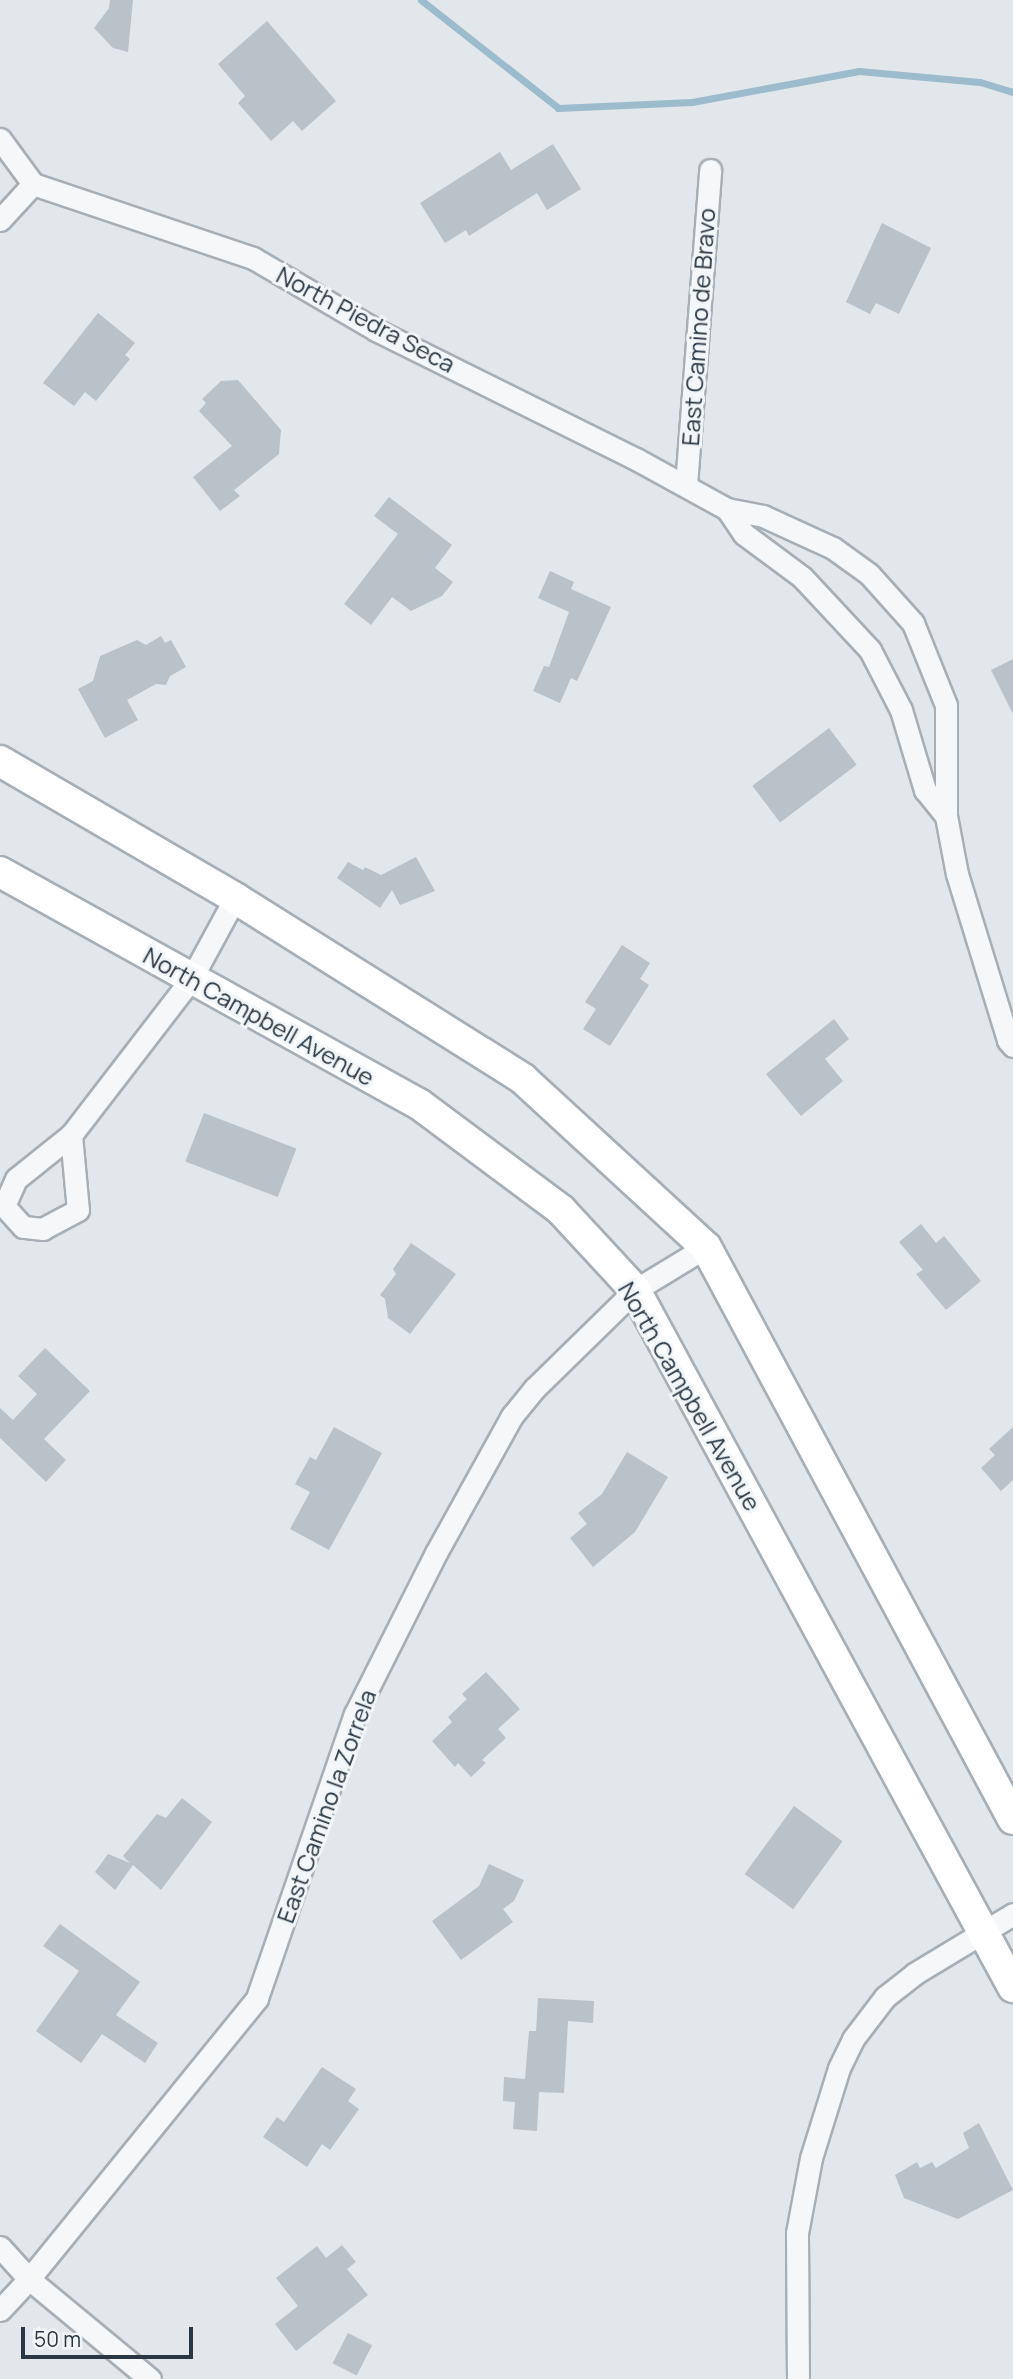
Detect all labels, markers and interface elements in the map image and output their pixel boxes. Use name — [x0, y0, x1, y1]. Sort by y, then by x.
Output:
street label: East Camino de Bravo — [675, 207, 721, 447]
street label: North Piedra Seca — [272, 260, 460, 378]
street label: North Campbell Avenue — [139, 941, 379, 1091]
street label: North Campbell Avenue — [613, 1276, 767, 1516]
street label: East Camino la Zorrela — [270, 1685, 382, 1927]
scale bar — [24, 2312, 196, 2356]
text: 50 m — [34, 2325, 81, 2353]

